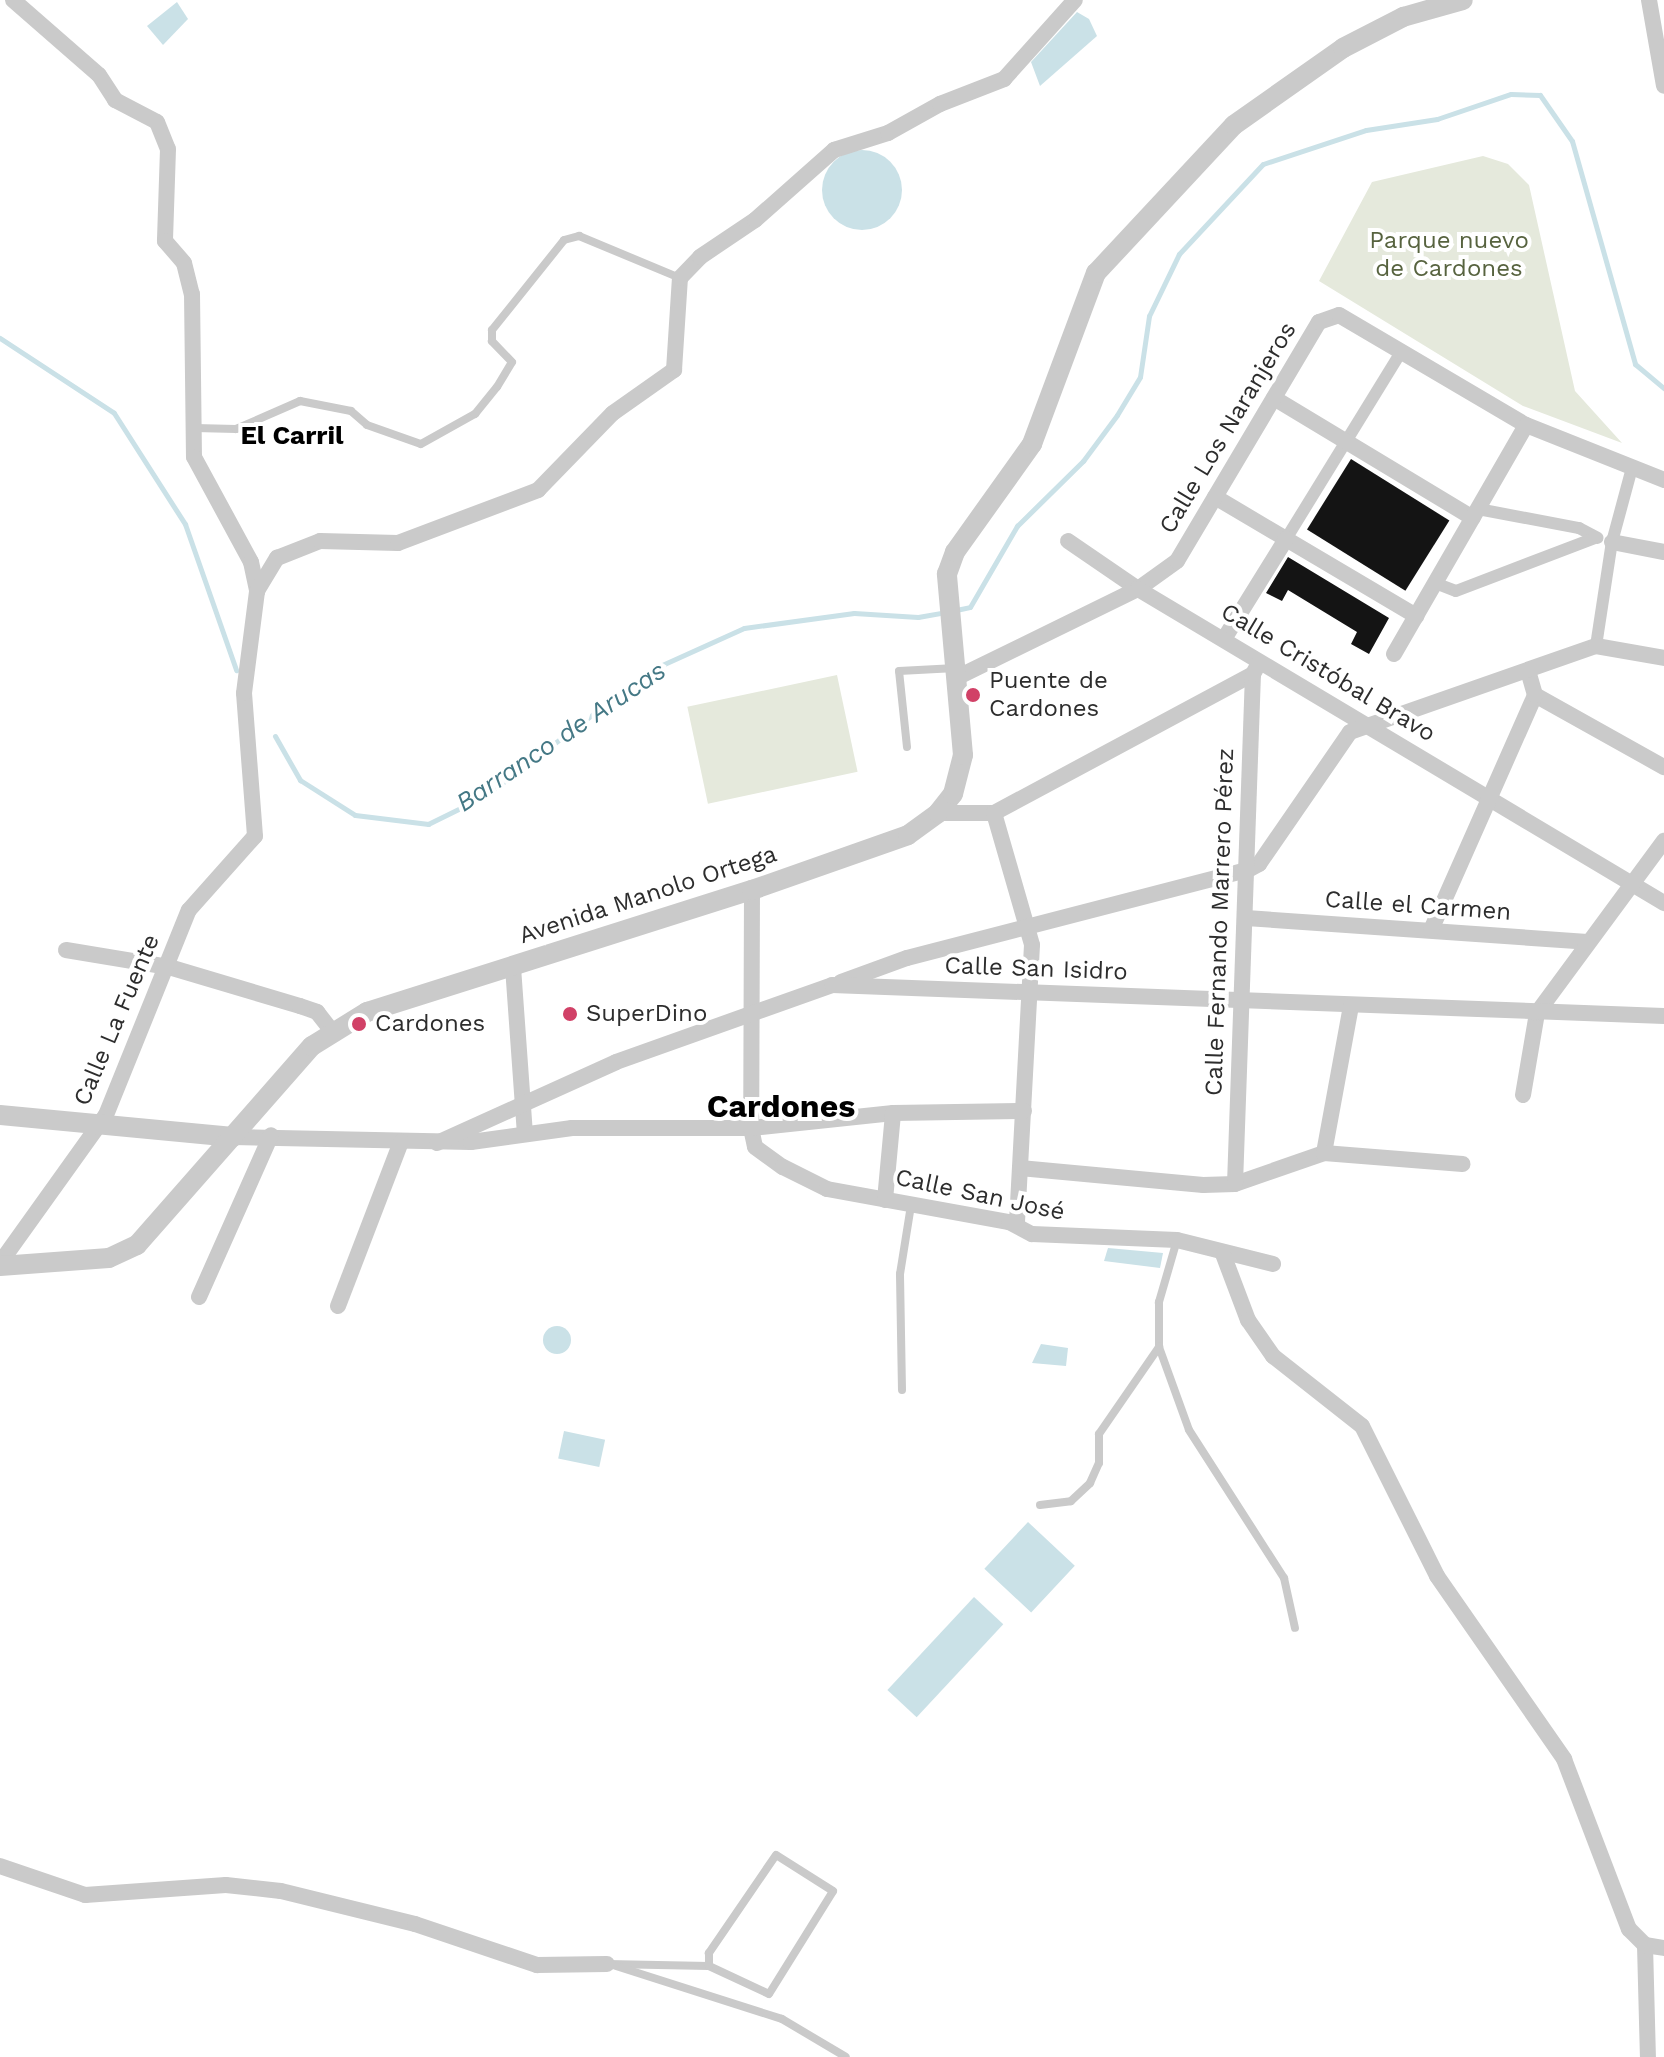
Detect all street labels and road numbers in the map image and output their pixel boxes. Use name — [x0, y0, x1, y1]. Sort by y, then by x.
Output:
street label: Calle Los Naranjeros — [1153, 317, 1303, 539]
street label: Calle Cristóbal Bravo — [1215, 597, 1441, 749]
street label: Calle Fernando Marrero Pérez — [1200, 748, 1240, 1096]
street label: Avenida Manolo Ortega — [515, 840, 781, 950]
street label: Calle el Carmen — [1323, 885, 1513, 927]
street label: Calle La Fuente — [68, 930, 166, 1110]
street label: Calle San Isidro — [944, 951, 1128, 987]
street label: Calle San José — [892, 1163, 1068, 1227]

